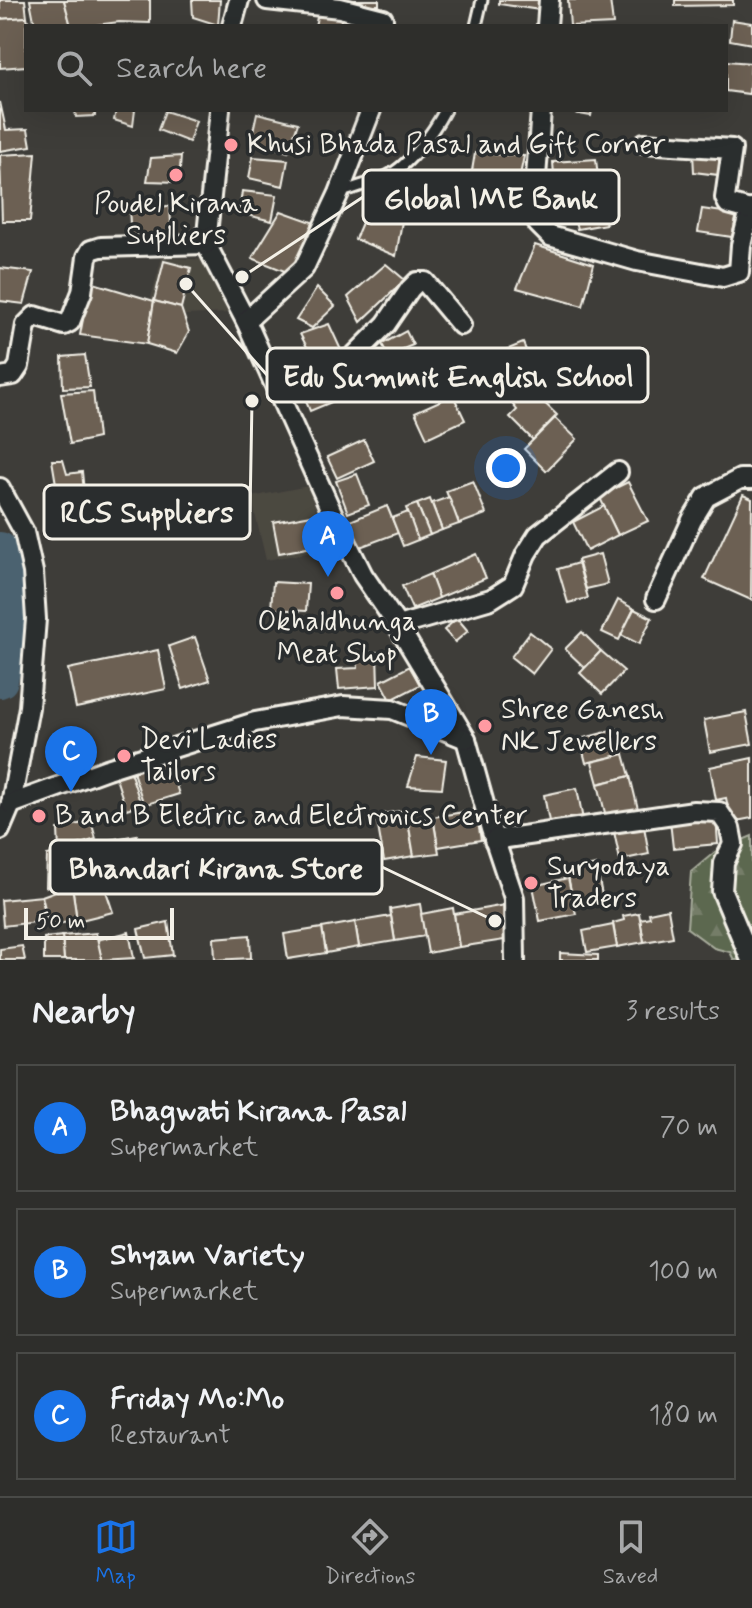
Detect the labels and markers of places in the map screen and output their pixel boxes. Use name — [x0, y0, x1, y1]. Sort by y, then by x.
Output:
place label: Khusi Bhada Pasal and Gift Corner — [247, 127, 666, 164]
marker: Khusi Bhada Pasal and Gift Corner — [222, 136, 240, 154]
marker: Poudel Kirana Suplliers — [167, 166, 185, 184]
callout: Global IME Bank — [363, 170, 619, 224]
place label: Poudel Kirana Suplliers — [94, 186, 258, 255]
callout: Edu Summit English School — [267, 348, 648, 402]
callout: RCS Suppliers — [44, 485, 250, 539]
pin: A — [302, 511, 354, 577]
marker: Okhaldhunga Meat Shop — [328, 584, 346, 602]
place label: Okhaldhunga Meat Shop — [258, 604, 416, 673]
pin: B — [405, 689, 457, 755]
place label: Shree Ganesh NK Jewellers — [501, 692, 664, 761]
marker: Shree Ganesh NK Jewellers — [476, 717, 494, 735]
place label: Devi Ladies Tailors — [140, 722, 277, 791]
pin: C — [45, 726, 97, 792]
marker: Devi Ladies Tailors — [115, 747, 133, 765]
place label: B and B Electric and Electronics Center — [55, 798, 528, 835]
marker: B and B Electric and Electronics Center — [30, 807, 48, 825]
callout: Bhandari Kirana Store — [50, 840, 382, 894]
place label: Suryodaya Traders — [547, 849, 670, 918]
marker: Suryodaya Traders — [522, 874, 540, 892]

